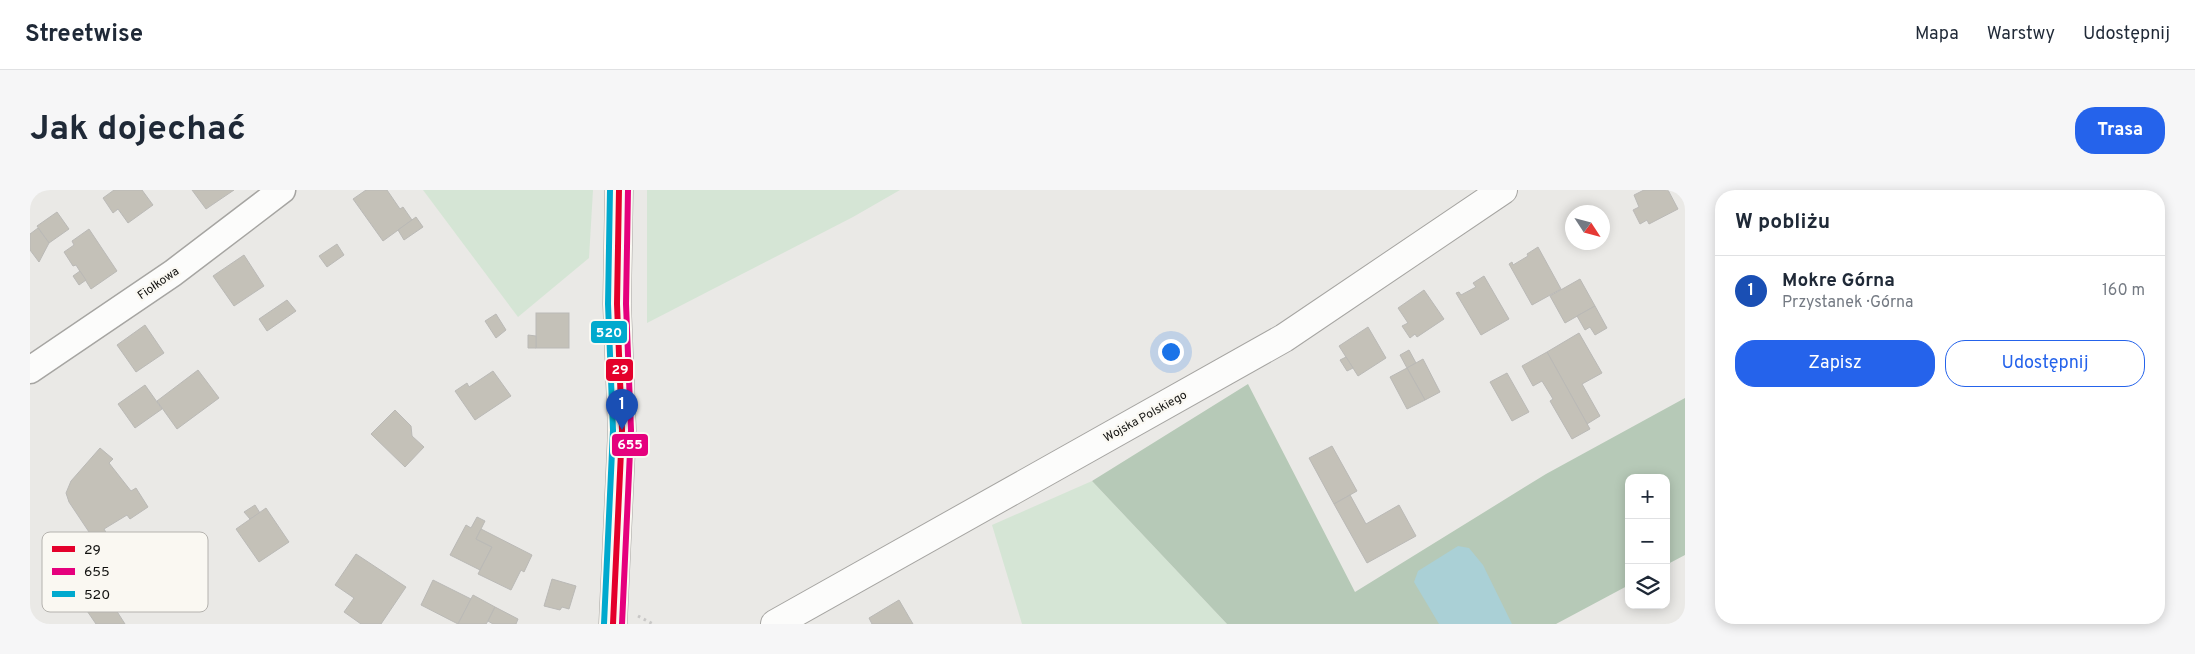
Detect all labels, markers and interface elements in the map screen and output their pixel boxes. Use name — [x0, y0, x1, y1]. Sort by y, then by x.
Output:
text: Streetwise — [25, 20, 143, 50]
text: Mapa — [1915, 23, 1959, 46]
text: Warstwy — [1987, 23, 2055, 46]
text: Udostępnij — [2083, 23, 2170, 46]
button: Trasa — [2075, 107, 2165, 154]
text: Jak dojechać — [30, 108, 246, 152]
north arrow — [1565, 205, 1610, 250]
text: W pobliżu — [1735, 209, 1830, 236]
street label: Fiołkowa — [135, 264, 182, 304]
text: Mokre Górna — [1782, 269, 1895, 293]
text: 1 — [1748, 281, 1754, 301]
text: 160 m — [2102, 281, 2145, 301]
text: Przystanek · Górna — [1782, 293, 1914, 313]
line badge: 520 — [590, 320, 628, 344]
text: 520 — [596, 325, 622, 342]
your location — [1158, 339, 1184, 365]
button: Zapisz — [1735, 340, 1935, 387]
button: Udostępnij — [1945, 340, 2145, 387]
line badge: 29 — [605, 358, 634, 382]
text: 29 — [611, 362, 629, 379]
street label: Wojska Polskiego — [1101, 387, 1190, 446]
pin: 1 — [606, 389, 638, 430]
line badge: 655 — [611, 433, 649, 457]
text: 655 — [617, 437, 643, 454]
map controls — [1625, 474, 1670, 609]
button: + — [1625, 474, 1670, 519]
button: − — [1625, 519, 1670, 564]
legend — [42, 532, 208, 612]
text: 29 — [84, 542, 101, 559]
text: 655 — [84, 564, 110, 581]
button: layers — [1625, 564, 1670, 609]
text: 520 — [84, 587, 110, 604]

